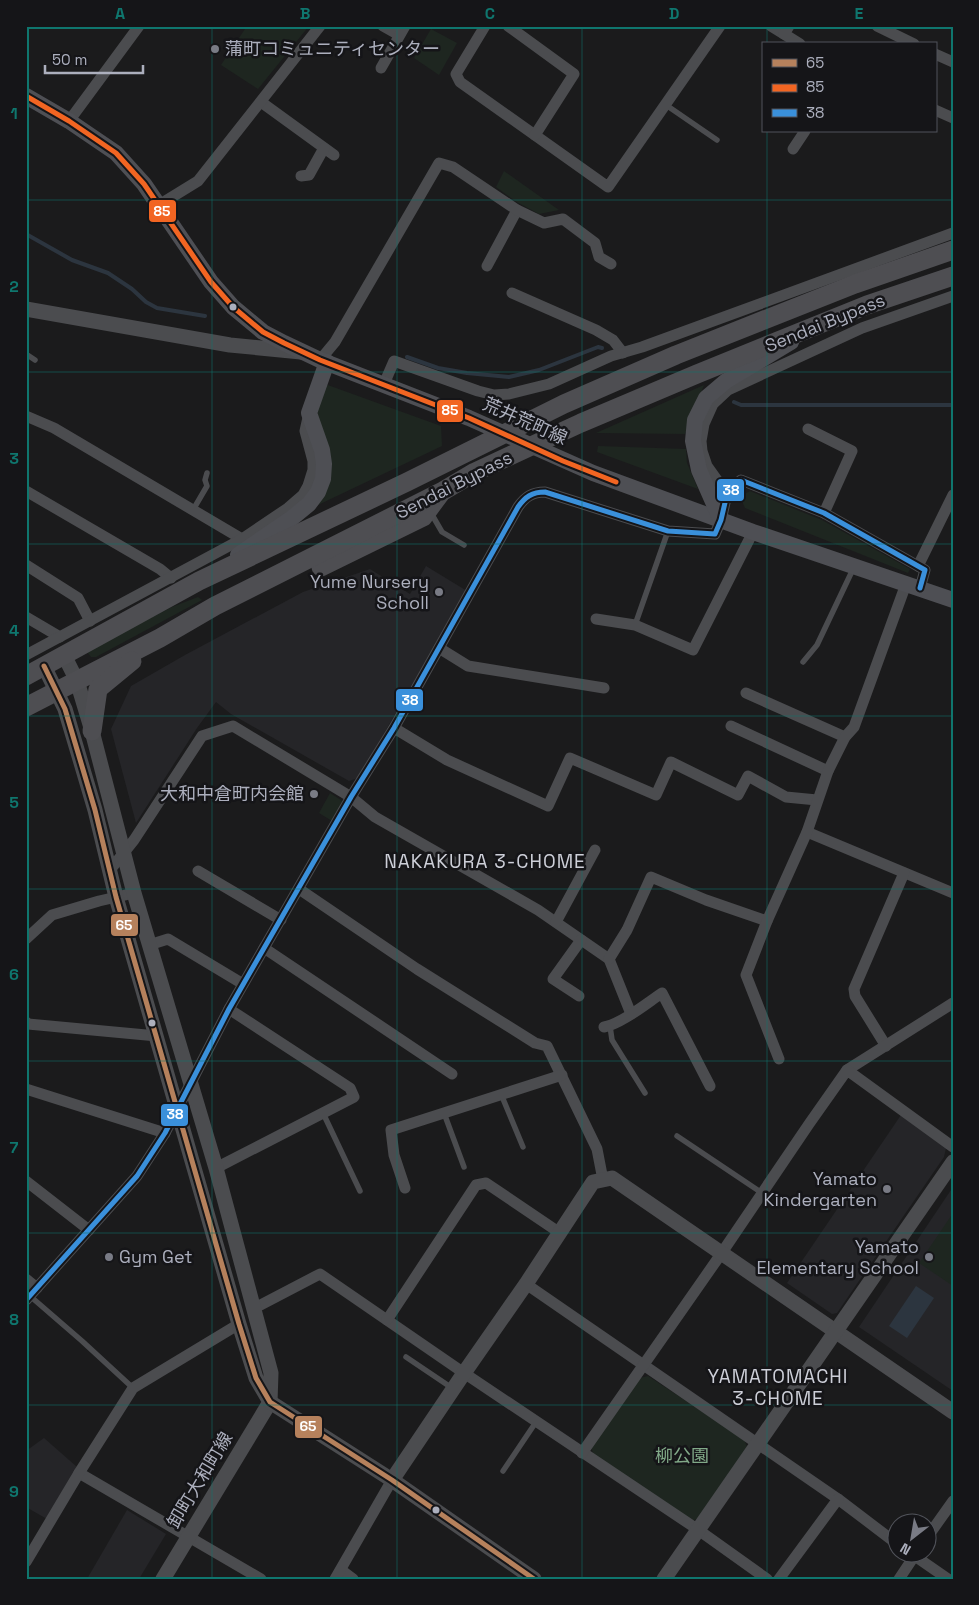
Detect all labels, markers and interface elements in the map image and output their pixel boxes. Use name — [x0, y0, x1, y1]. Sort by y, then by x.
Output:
text: A — [115, 3, 125, 24]
text: B — [300, 3, 310, 24]
text: C — [485, 3, 495, 24]
text: D — [669, 3, 679, 24]
text: E — [855, 3, 864, 24]
place label: 蒲町コミュニティセンター — [225, 37, 440, 60]
scale bar — [45, 42, 142, 74]
legend — [762, 42, 936, 132]
marker: 蒲町コミュニティセンター — [209, 43, 221, 55]
text: 50 m — [52, 50, 87, 69]
text: 65 — [806, 53, 824, 72]
text: 85 — [806, 77, 824, 96]
text: 1 — [10, 103, 18, 124]
text: 38 — [806, 103, 824, 122]
line badge: 85 — [148, 199, 177, 223]
text: 85 — [154, 202, 170, 220]
text: 2 — [9, 276, 19, 297]
street label: Sendai Bypass — [761, 288, 888, 357]
unlabelled marker — [228, 302, 238, 312]
street label: 荒井荒町線 — [479, 392, 571, 449]
line badge: 85 — [436, 399, 464, 423]
text: 85 — [442, 401, 458, 419]
street label: Sendai Bypass — [392, 445, 516, 524]
text: 3 — [9, 448, 19, 469]
line badge: 38 — [716, 478, 745, 502]
text: 38 — [723, 481, 740, 499]
place label: Yume Nursery Scholl — [310, 570, 429, 614]
marker: Yume Nursery Scholl — [433, 586, 445, 598]
text: 4 — [9, 620, 19, 641]
line badge: 38 — [395, 688, 424, 712]
text: 38 — [402, 691, 419, 709]
place label: 大和中倉町内会館 — [160, 782, 304, 805]
marker: 大和中倉町内会館 — [308, 788, 320, 800]
text: 5 — [9, 792, 19, 813]
district label: NAKAKURA 3-CHOME — [384, 849, 586, 874]
line badge: 65 — [110, 913, 139, 937]
text: 65 — [115, 916, 133, 934]
text: 6 — [9, 964, 19, 985]
unlabelled marker — [147, 1018, 157, 1028]
line badge: 38 — [160, 1103, 189, 1127]
text: 38 — [167, 1105, 184, 1123]
text: 7 — [10, 1137, 19, 1158]
place label: Yamato Kindergarten — [764, 1167, 877, 1211]
marker: Yamato Kindergarten — [881, 1183, 893, 1195]
place label: Yamato Elementary School — [756, 1235, 919, 1279]
place label: Gym Get — [119, 1245, 192, 1268]
marker: Gym Get — [103, 1251, 115, 1263]
marker: Yamato Elementary School — [923, 1251, 935, 1263]
text: 8 — [9, 1309, 19, 1330]
district label: YAMATOMACHI 3-CHOME — [708, 1364, 848, 1411]
line badge: 65 — [294, 1415, 323, 1439]
text: 65 — [299, 1417, 317, 1435]
street label: 卸町大和町線 — [162, 1428, 237, 1532]
park label: 柳公園 — [655, 1444, 709, 1467]
text: 9 — [9, 1481, 19, 1502]
unlabelled marker — [431, 1505, 441, 1515]
north arrow — [886, 1512, 936, 1562]
text: N — [897, 1539, 914, 1559]

